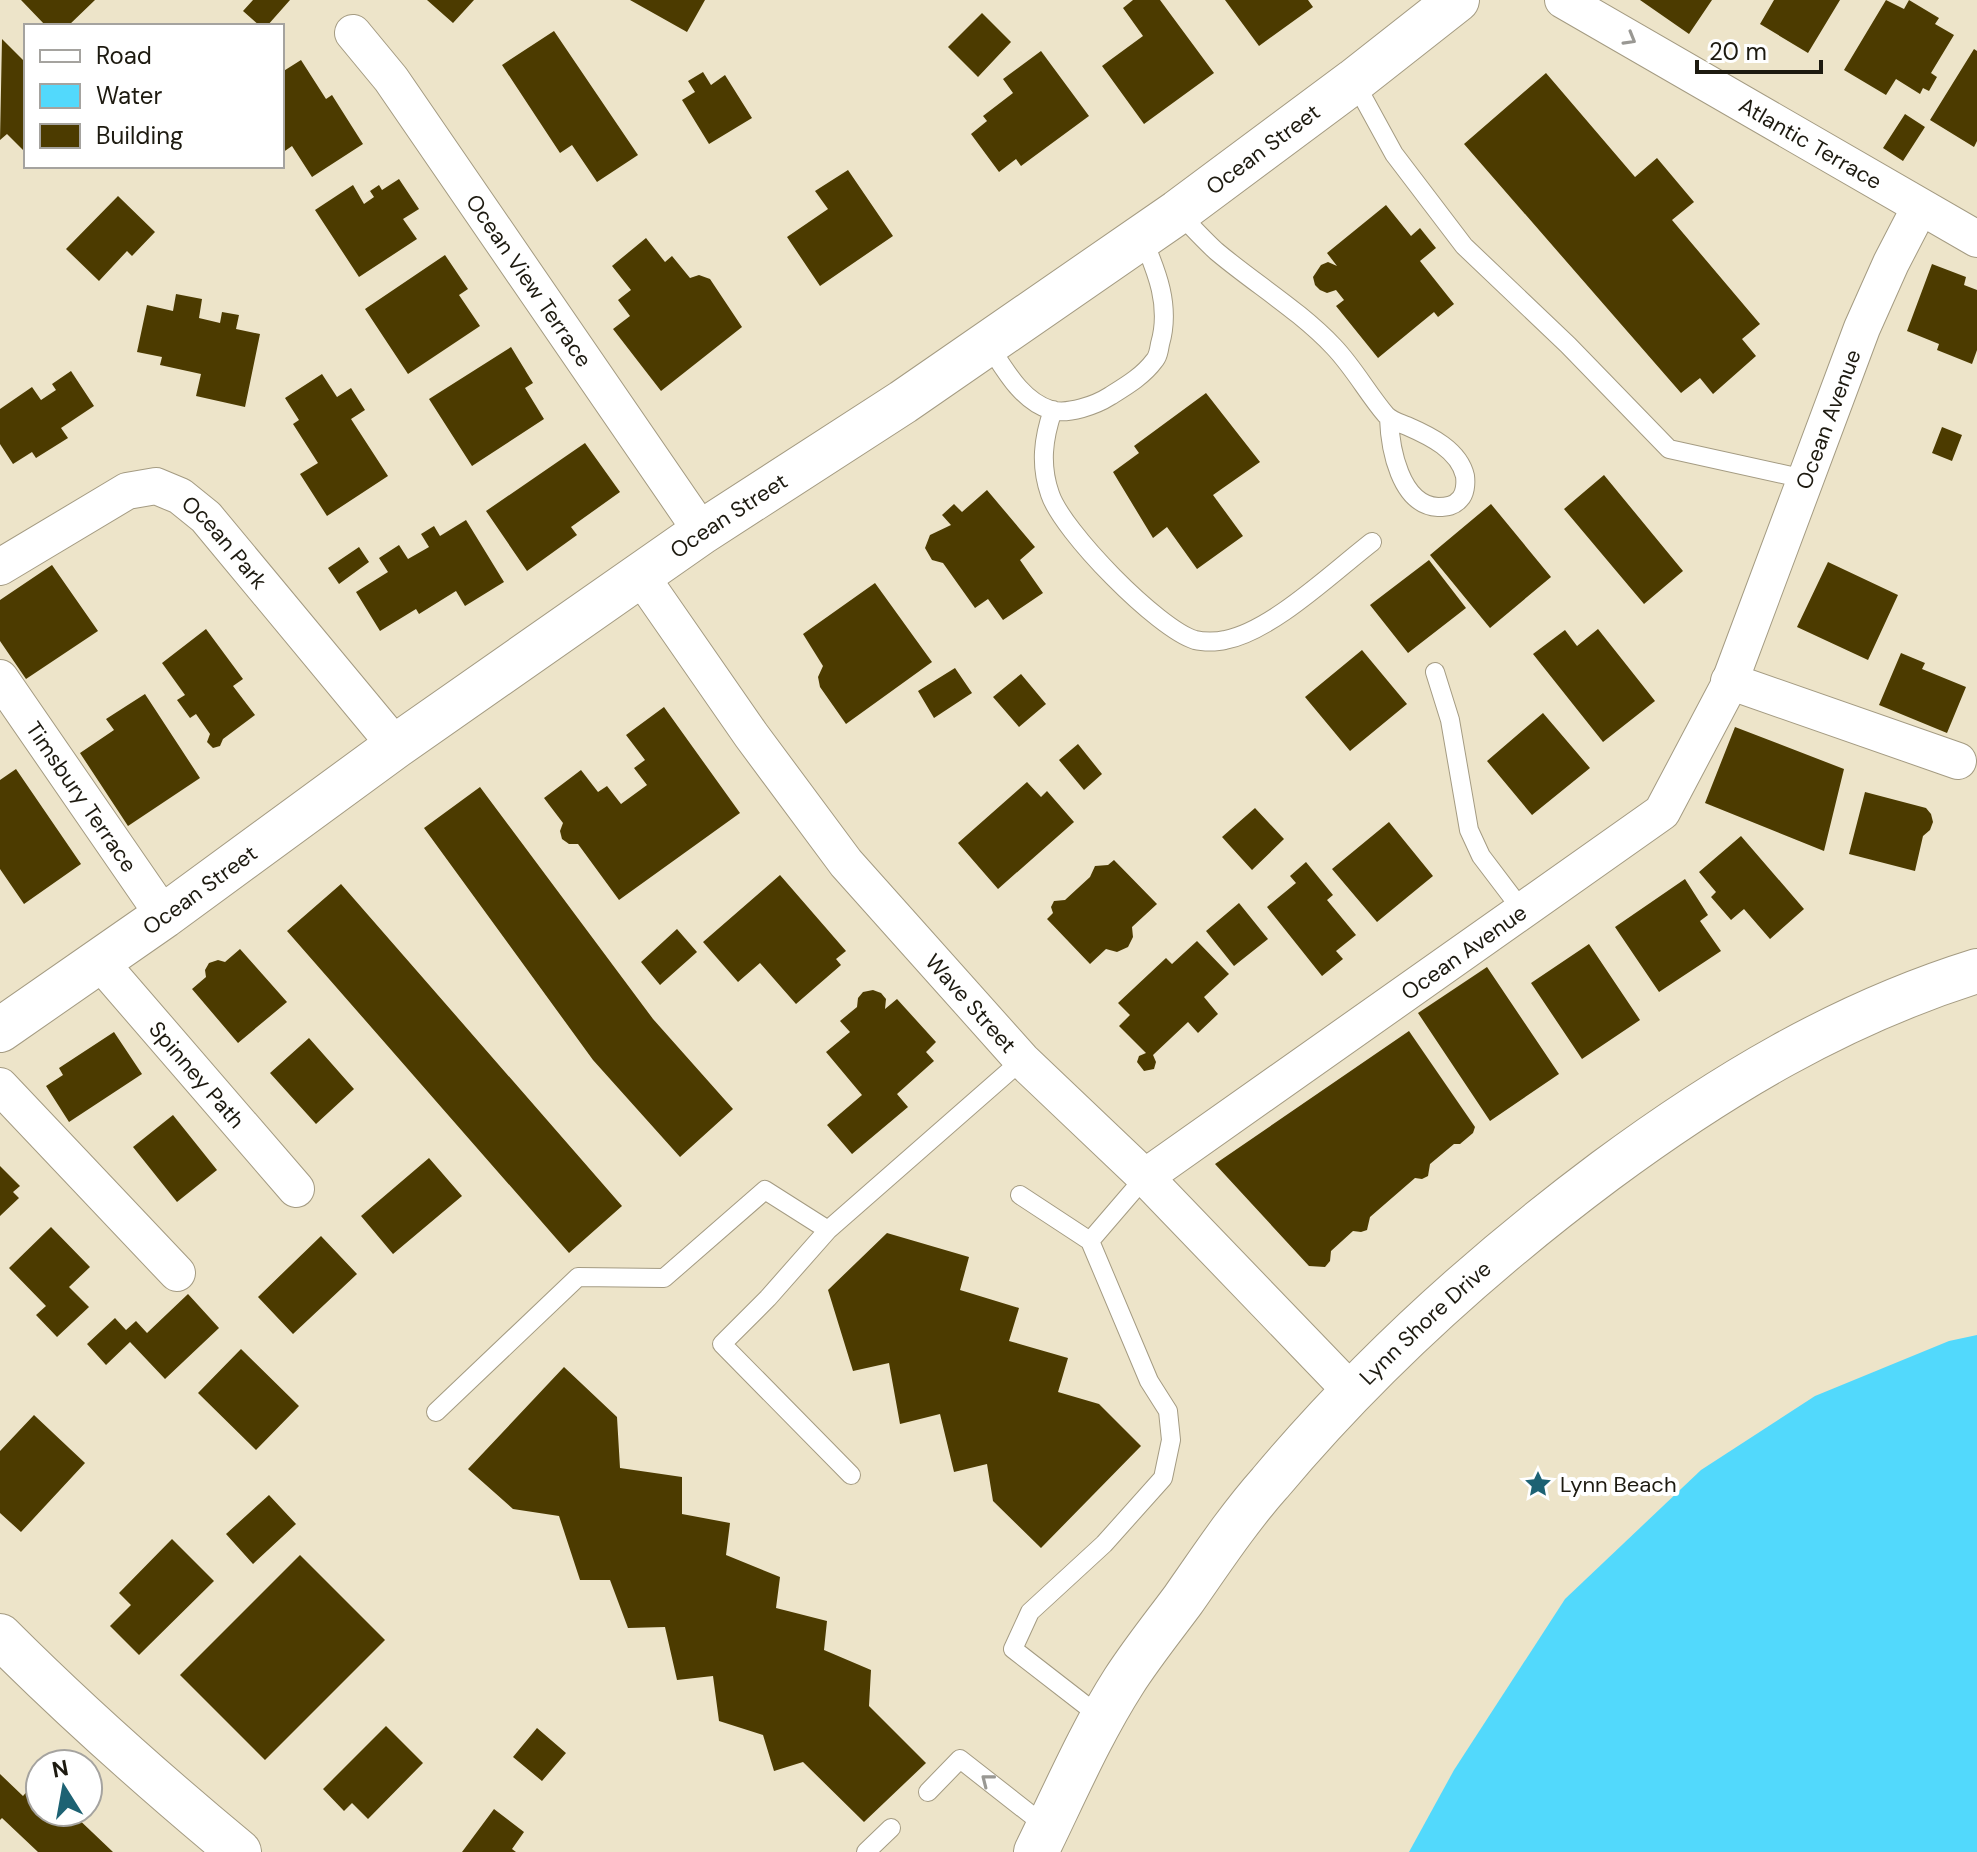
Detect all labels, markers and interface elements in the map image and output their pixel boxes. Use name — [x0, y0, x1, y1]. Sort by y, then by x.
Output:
legend — [24, 24, 284, 168]
scale bar — [1697, 24, 1821, 74]
one-way arrow — [1621, 29, 1636, 45]
text: 20 m — [1709, 36, 1767, 67]
text: Road — [96, 40, 152, 71]
text: Water — [96, 80, 162, 111]
street label: Atlantic Terrace — [1734, 90, 1887, 196]
street label: Ocean Street — [1200, 97, 1326, 201]
text: Building — [96, 120, 183, 151]
street label: Ocean View Terrace — [460, 188, 599, 373]
street label: Ocean Avenue — [1788, 345, 1867, 493]
street label: Ocean Street — [664, 466, 793, 565]
street label: Ocean Park — [176, 489, 274, 595]
street label: Timsbury Terrace — [20, 715, 144, 878]
street label: Ocean Street — [137, 838, 263, 941]
street label: Ocean Avenue — [1395, 898, 1532, 1006]
street label: Wave Street — [919, 947, 1023, 1059]
street label: Spinney Path — [143, 1015, 251, 1134]
street label: Lynn Shore Drive — [1353, 1254, 1497, 1391]
place icon: Lynn Beach — [1523, 1469, 1553, 1499]
place label: Lynn Beach — [1560, 1470, 1677, 1499]
north arrow — [24, 1748, 104, 1828]
text: N — [50, 1753, 71, 1785]
one-way arrow — [982, 1775, 996, 1790]

